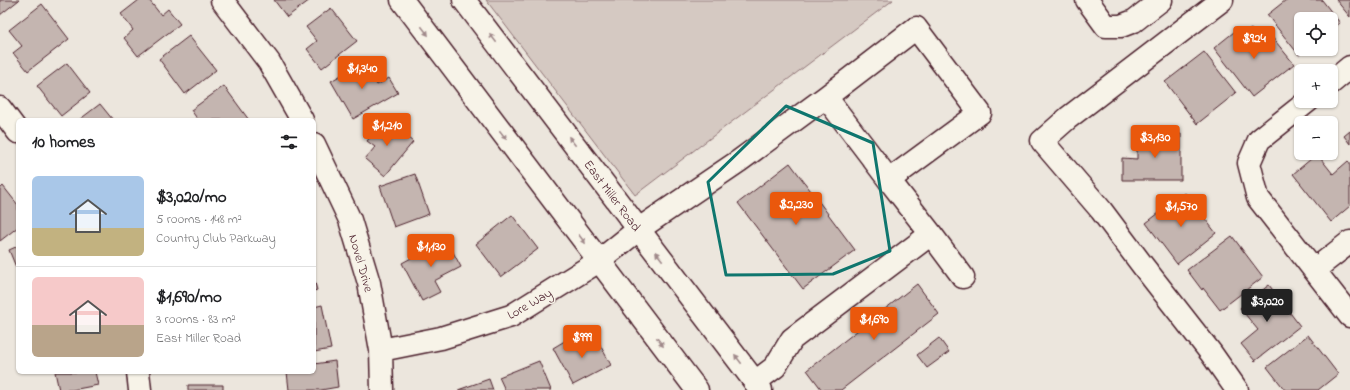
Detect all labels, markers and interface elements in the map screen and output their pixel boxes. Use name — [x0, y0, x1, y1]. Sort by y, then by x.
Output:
map controls — [1294, 12, 1338, 160]
button: locate — [1294, 12, 1338, 56]
one-way arrow — [421, 26, 429, 37]
pin: $924 — [1230, 26, 1278, 60]
text: $924 — [1242, 29, 1266, 48]
one-way arrow — [488, 32, 497, 43]
pin: $1,340 — [329, 56, 395, 90]
text: $1,340 — [347, 59, 377, 78]
button: + — [1294, 64, 1338, 108]
pin: $1,210 — [354, 113, 420, 147]
text: $1,210 — [372, 116, 402, 135]
button: − — [1294, 116, 1338, 160]
pin: $3,130 — [1122, 125, 1188, 159]
text: $3,130 — [1140, 128, 1170, 147]
one-way arrow — [499, 129, 508, 140]
text: 10 homes — [32, 130, 95, 155]
icon: filters — [278, 131, 300, 153]
one-way arrow — [567, 136, 576, 147]
street label: East Miller Road — [579, 156, 645, 236]
text: $3,020/mo — [156, 185, 227, 210]
icon: home — [64, 192, 112, 240]
pin: $2,230 — [763, 192, 829, 226]
pin: $1,570 — [1148, 194, 1214, 228]
text: $2,230 — [779, 195, 813, 214]
text: $1,570 — [1165, 197, 1197, 216]
text: 5 rooms · 148 m² — [156, 210, 242, 229]
text: Country Club Parkway — [156, 229, 276, 248]
street label: Novel Drive — [343, 232, 378, 295]
one-way arrow — [578, 233, 586, 244]
pin: $1,130 — [398, 234, 464, 268]
text: $1,130 — [416, 237, 446, 256]
one-way arrow — [655, 250, 663, 261]
street label: Lore Way — [504, 284, 556, 326]
text: $1,690/mo — [156, 285, 222, 310]
pin: $3,020 — [1234, 289, 1300, 323]
text: $3,020 — [1250, 292, 1284, 311]
icon: home — [64, 293, 112, 341]
pin: $1,690 — [841, 307, 907, 341]
text: 3 rooms · 83 m² — [156, 310, 236, 329]
text: $1,690 — [859, 310, 889, 329]
pin: $999 — [558, 325, 606, 359]
text: $999 — [572, 328, 592, 347]
text: East Miller Road — [156, 329, 241, 348]
one-way arrow — [656, 337, 665, 348]
one-way arrow — [734, 354, 742, 364]

